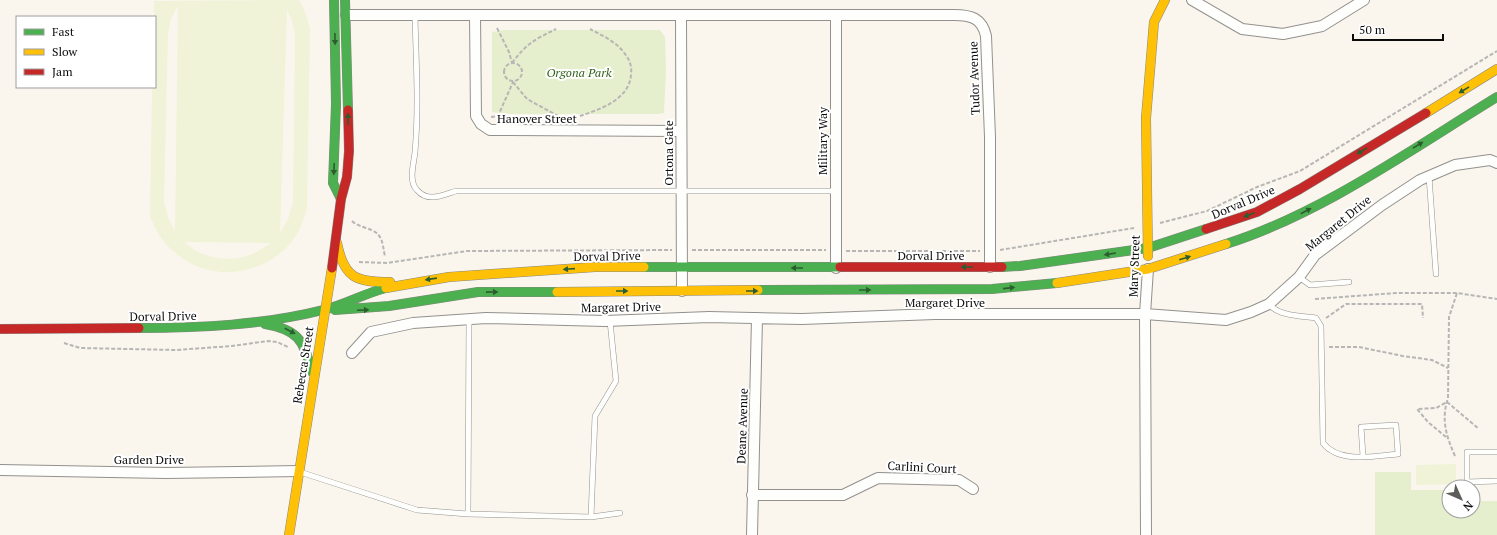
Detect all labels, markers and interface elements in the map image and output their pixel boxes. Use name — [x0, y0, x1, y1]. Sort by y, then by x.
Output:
legend — [16, 16, 156, 88]
scale bar — [1353, 16, 1443, 42]
text: 50 m — [1359, 22, 1386, 37]
text: Fast — [52, 24, 75, 39]
one-way arrow — [332, 33, 338, 46]
street label: Tudor Avenue — [965, 41, 983, 115]
text: Slow — [52, 44, 78, 59]
text: Jam — [52, 64, 73, 79]
park label: Orgona Park — [546, 65, 612, 80]
one-way arrow — [1458, 86, 1470, 93]
street label: Military Way — [815, 106, 830, 175]
street label: Hanover Street — [497, 111, 577, 126]
one-way arrow — [345, 112, 351, 125]
street label: Ortona Gate — [661, 120, 676, 186]
one-way arrow — [1412, 142, 1424, 149]
one-way arrow — [1357, 147, 1367, 155]
one-way arrow — [331, 163, 337, 176]
street label: Dorval Drive — [1209, 182, 1277, 222]
street label: Margaret Drive — [1302, 192, 1374, 254]
one-way arrow — [1300, 207, 1312, 214]
one-way arrow — [1243, 212, 1255, 218]
street label: Mary Street — [1125, 234, 1143, 297]
street label: Dorval Drive — [573, 248, 641, 264]
street label: Dorval Drive — [897, 248, 965, 263]
one-way arrow — [1104, 251, 1116, 257]
one-way arrow — [1179, 255, 1191, 261]
one-way arrow — [960, 264, 973, 270]
one-way arrow — [790, 265, 803, 271]
one-way arrow — [563, 266, 575, 273]
one-way arrow — [425, 276, 437, 282]
one-way arrow — [1003, 284, 1015, 291]
one-way arrow — [859, 287, 872, 293]
one-way arrow — [616, 288, 629, 294]
one-way arrow — [746, 288, 759, 294]
one-way arrow — [486, 289, 499, 295]
street label: Margaret Drive — [905, 295, 985, 310]
street label: Margaret Drive — [581, 299, 661, 315]
one-way arrow — [357, 306, 369, 313]
street label: Dorval Drive — [129, 308, 197, 324]
street label: Rebecca Street — [289, 325, 317, 405]
one-way arrow — [284, 328, 295, 335]
street label: Deane Avenue — [733, 388, 751, 464]
street label: Garden Drive — [114, 452, 184, 467]
street label: Carlini Court — [887, 458, 958, 476]
north arrow — [1441, 479, 1481, 519]
text: N — [1460, 498, 1476, 514]

